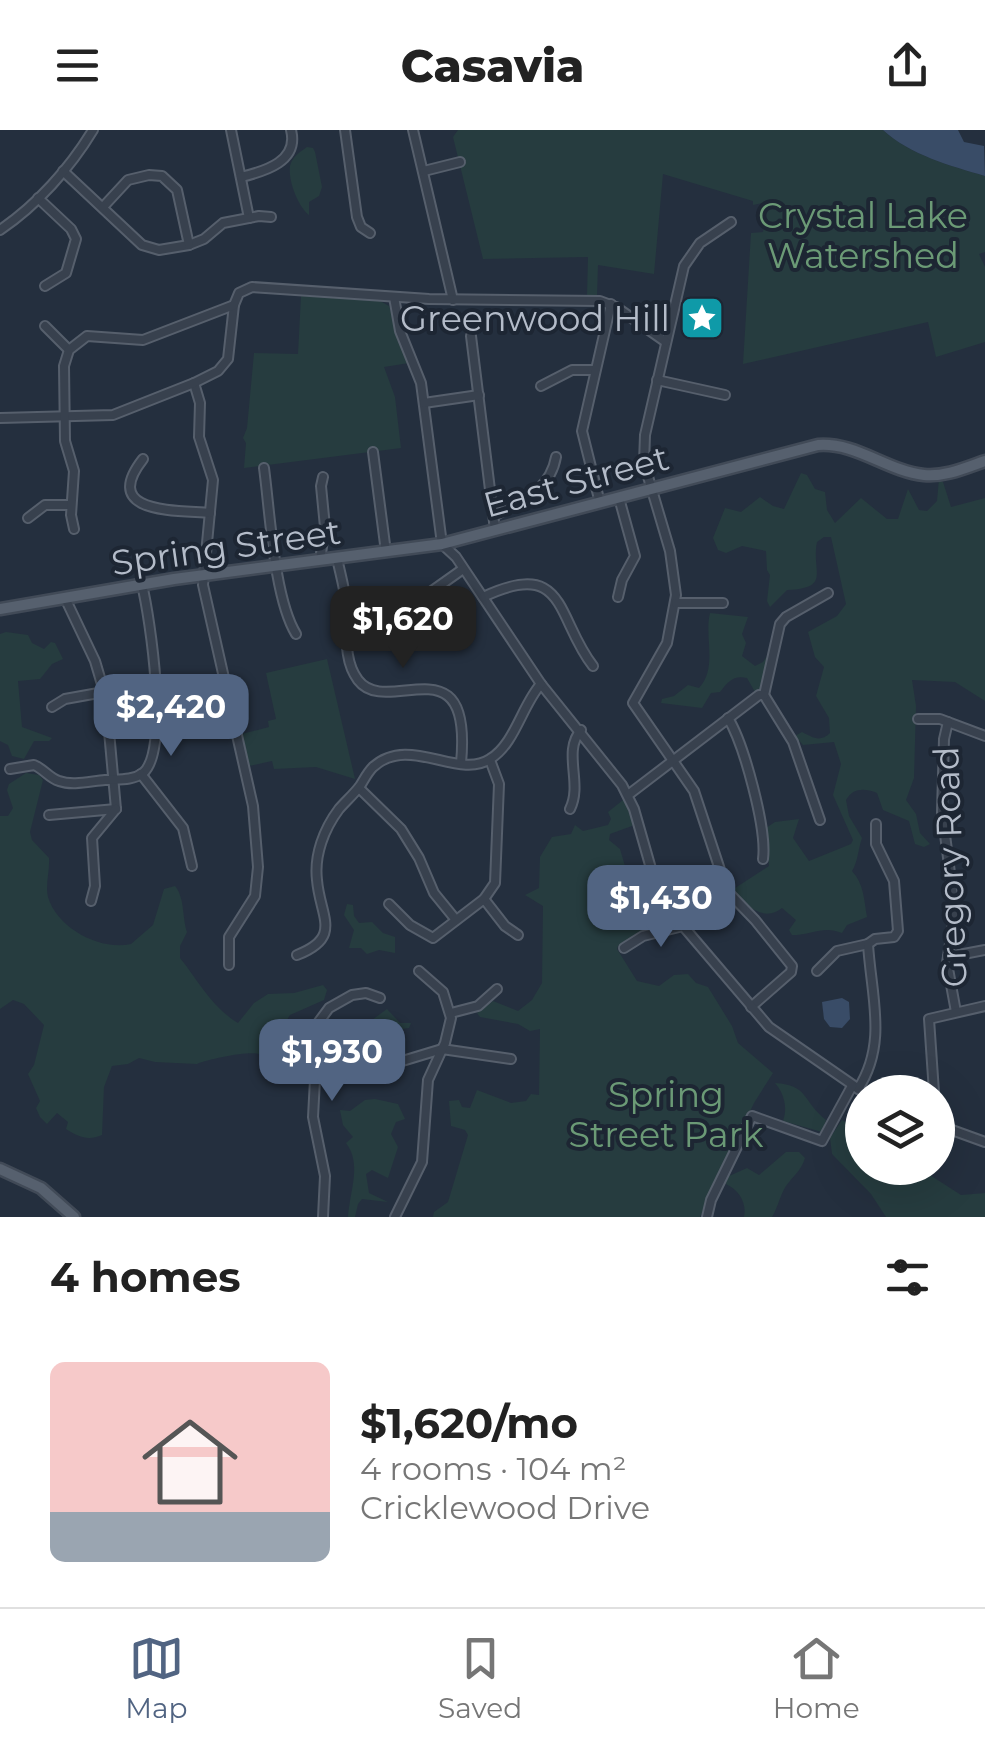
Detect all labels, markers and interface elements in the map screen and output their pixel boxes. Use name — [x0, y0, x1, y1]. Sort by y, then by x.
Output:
icon: menu — [50, 38, 105, 93]
text: Casavia — [401, 38, 584, 93]
icon: share — [880, 38, 935, 93]
park label: Crystal Lake Watershed — [758, 194, 968, 277]
place icon: Greenwood Hill — [679, 295, 725, 341]
place label: Greenwood Hill — [400, 297, 670, 340]
street label: East Street — [479, 436, 673, 526]
street label: Spring Street — [109, 510, 343, 584]
pin: $1,620 — [322, 586, 484, 671]
text: $1,620 — [352, 599, 454, 638]
pin: $2,420 — [90, 674, 252, 759]
text: $2,420 — [116, 687, 226, 726]
street label: Gregory Road — [924, 746, 976, 988]
pin: $1,430 — [580, 865, 742, 950]
text: $1,430 — [609, 878, 713, 917]
pin: $1,930 — [251, 1019, 413, 1104]
text: $1,930 — [281, 1032, 383, 1071]
park label: Spring Street Park — [569, 1073, 764, 1156]
map controls — [845, 1075, 955, 1185]
button: layers — [845, 1075, 955, 1185]
icon: filters — [880, 1250, 935, 1305]
text: 4 homes — [50, 1251, 241, 1303]
text: $1,620/mo — [360, 1397, 578, 1449]
icon: home — [130, 1402, 250, 1522]
text: 4 rooms · 104 m² — [360, 1449, 626, 1488]
text: Cricklewood Drive — [360, 1488, 650, 1527]
tab: Map — [125, 1631, 188, 1725]
tab: Saved — [438, 1631, 522, 1725]
tab: Home — [773, 1631, 860, 1725]

